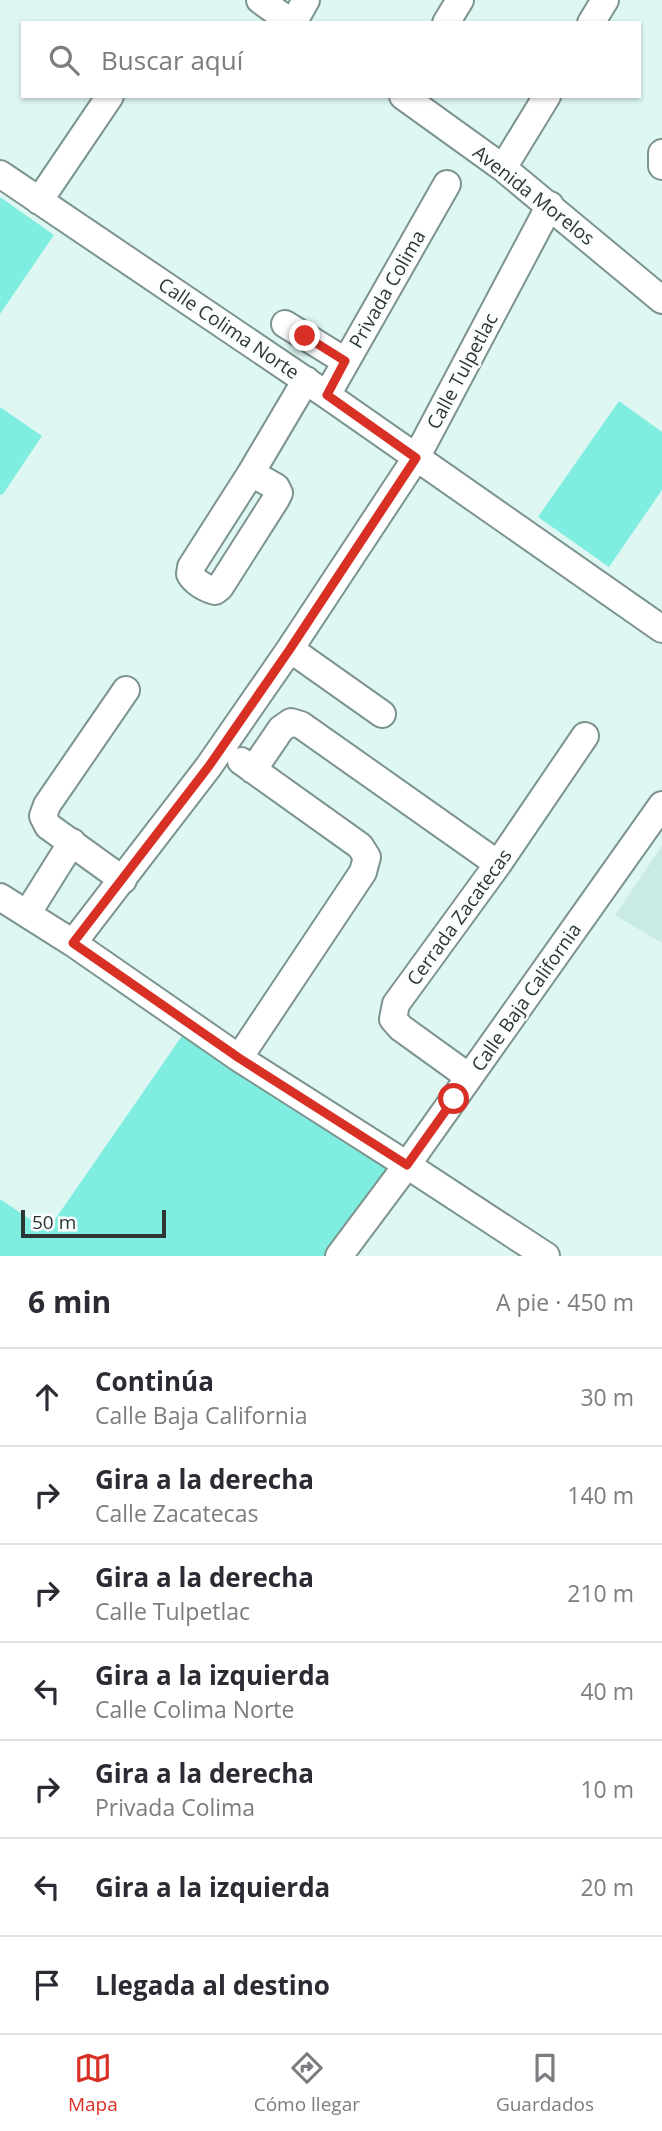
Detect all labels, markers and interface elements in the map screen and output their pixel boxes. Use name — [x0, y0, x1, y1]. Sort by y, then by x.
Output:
search box — [21, 21, 641, 98]
icon: search — [45, 41, 83, 79]
text: Buscar aquí — [101, 42, 243, 78]
street label: Avenida Morelos — [468, 139, 600, 251]
street label: Privada Colima — [343, 225, 431, 353]
street label: Calle Colima Norte — [153, 271, 305, 385]
street label: Calle Tulpetlac — [420, 308, 504, 434]
route end — [289, 320, 320, 351]
street label: Cerrada Zacatecas — [401, 843, 517, 991]
street label: Calle Baja California — [465, 918, 587, 1076]
route start — [438, 1083, 469, 1114]
scale bar — [21, 1207, 166, 1239]
text: 50 m — [32, 1209, 76, 1235]
text: 6 min — [28, 1281, 111, 1322]
text: A pie · 450 m — [496, 1286, 634, 1318]
text: Continúa — [95, 1363, 214, 1399]
icon: ahead — [28, 1378, 66, 1416]
text: 30 m — [580, 1381, 634, 1413]
text: Calle Baja California — [95, 1399, 308, 1431]
text: Gira a la derecha — [95, 1461, 314, 1497]
icon: right — [28, 1476, 66, 1514]
text: 140 m — [567, 1479, 634, 1511]
text: Calle Zacatecas — [95, 1497, 258, 1529]
text: Gira a la derecha — [95, 1559, 314, 1595]
icon: right — [28, 1574, 66, 1612]
text: 210 m — [567, 1577, 634, 1609]
text: Calle Tulpetlac — [95, 1595, 250, 1627]
text: Gira a la izquierda — [95, 1657, 330, 1693]
icon: left — [28, 1672, 66, 1710]
text: 40 m — [580, 1675, 634, 1707]
text: Calle Colima Norte — [95, 1693, 294, 1725]
text: Gira a la derecha — [95, 1755, 314, 1791]
icon: right — [28, 1770, 66, 1808]
text: 10 m — [580, 1773, 634, 1805]
text: Privada Colima — [95, 1791, 255, 1823]
icon: left — [28, 1868, 66, 1906]
text: Gira a la izquierda — [95, 1869, 330, 1905]
text: 20 m — [580, 1871, 634, 1903]
icon: arrive — [28, 1966, 66, 2004]
text: Llegada al destino — [95, 1967, 330, 2003]
tab: Mapa — [68, 2049, 118, 2117]
tab: Cómo llegar — [254, 2049, 360, 2117]
tab: Guardados — [496, 2049, 594, 2117]

